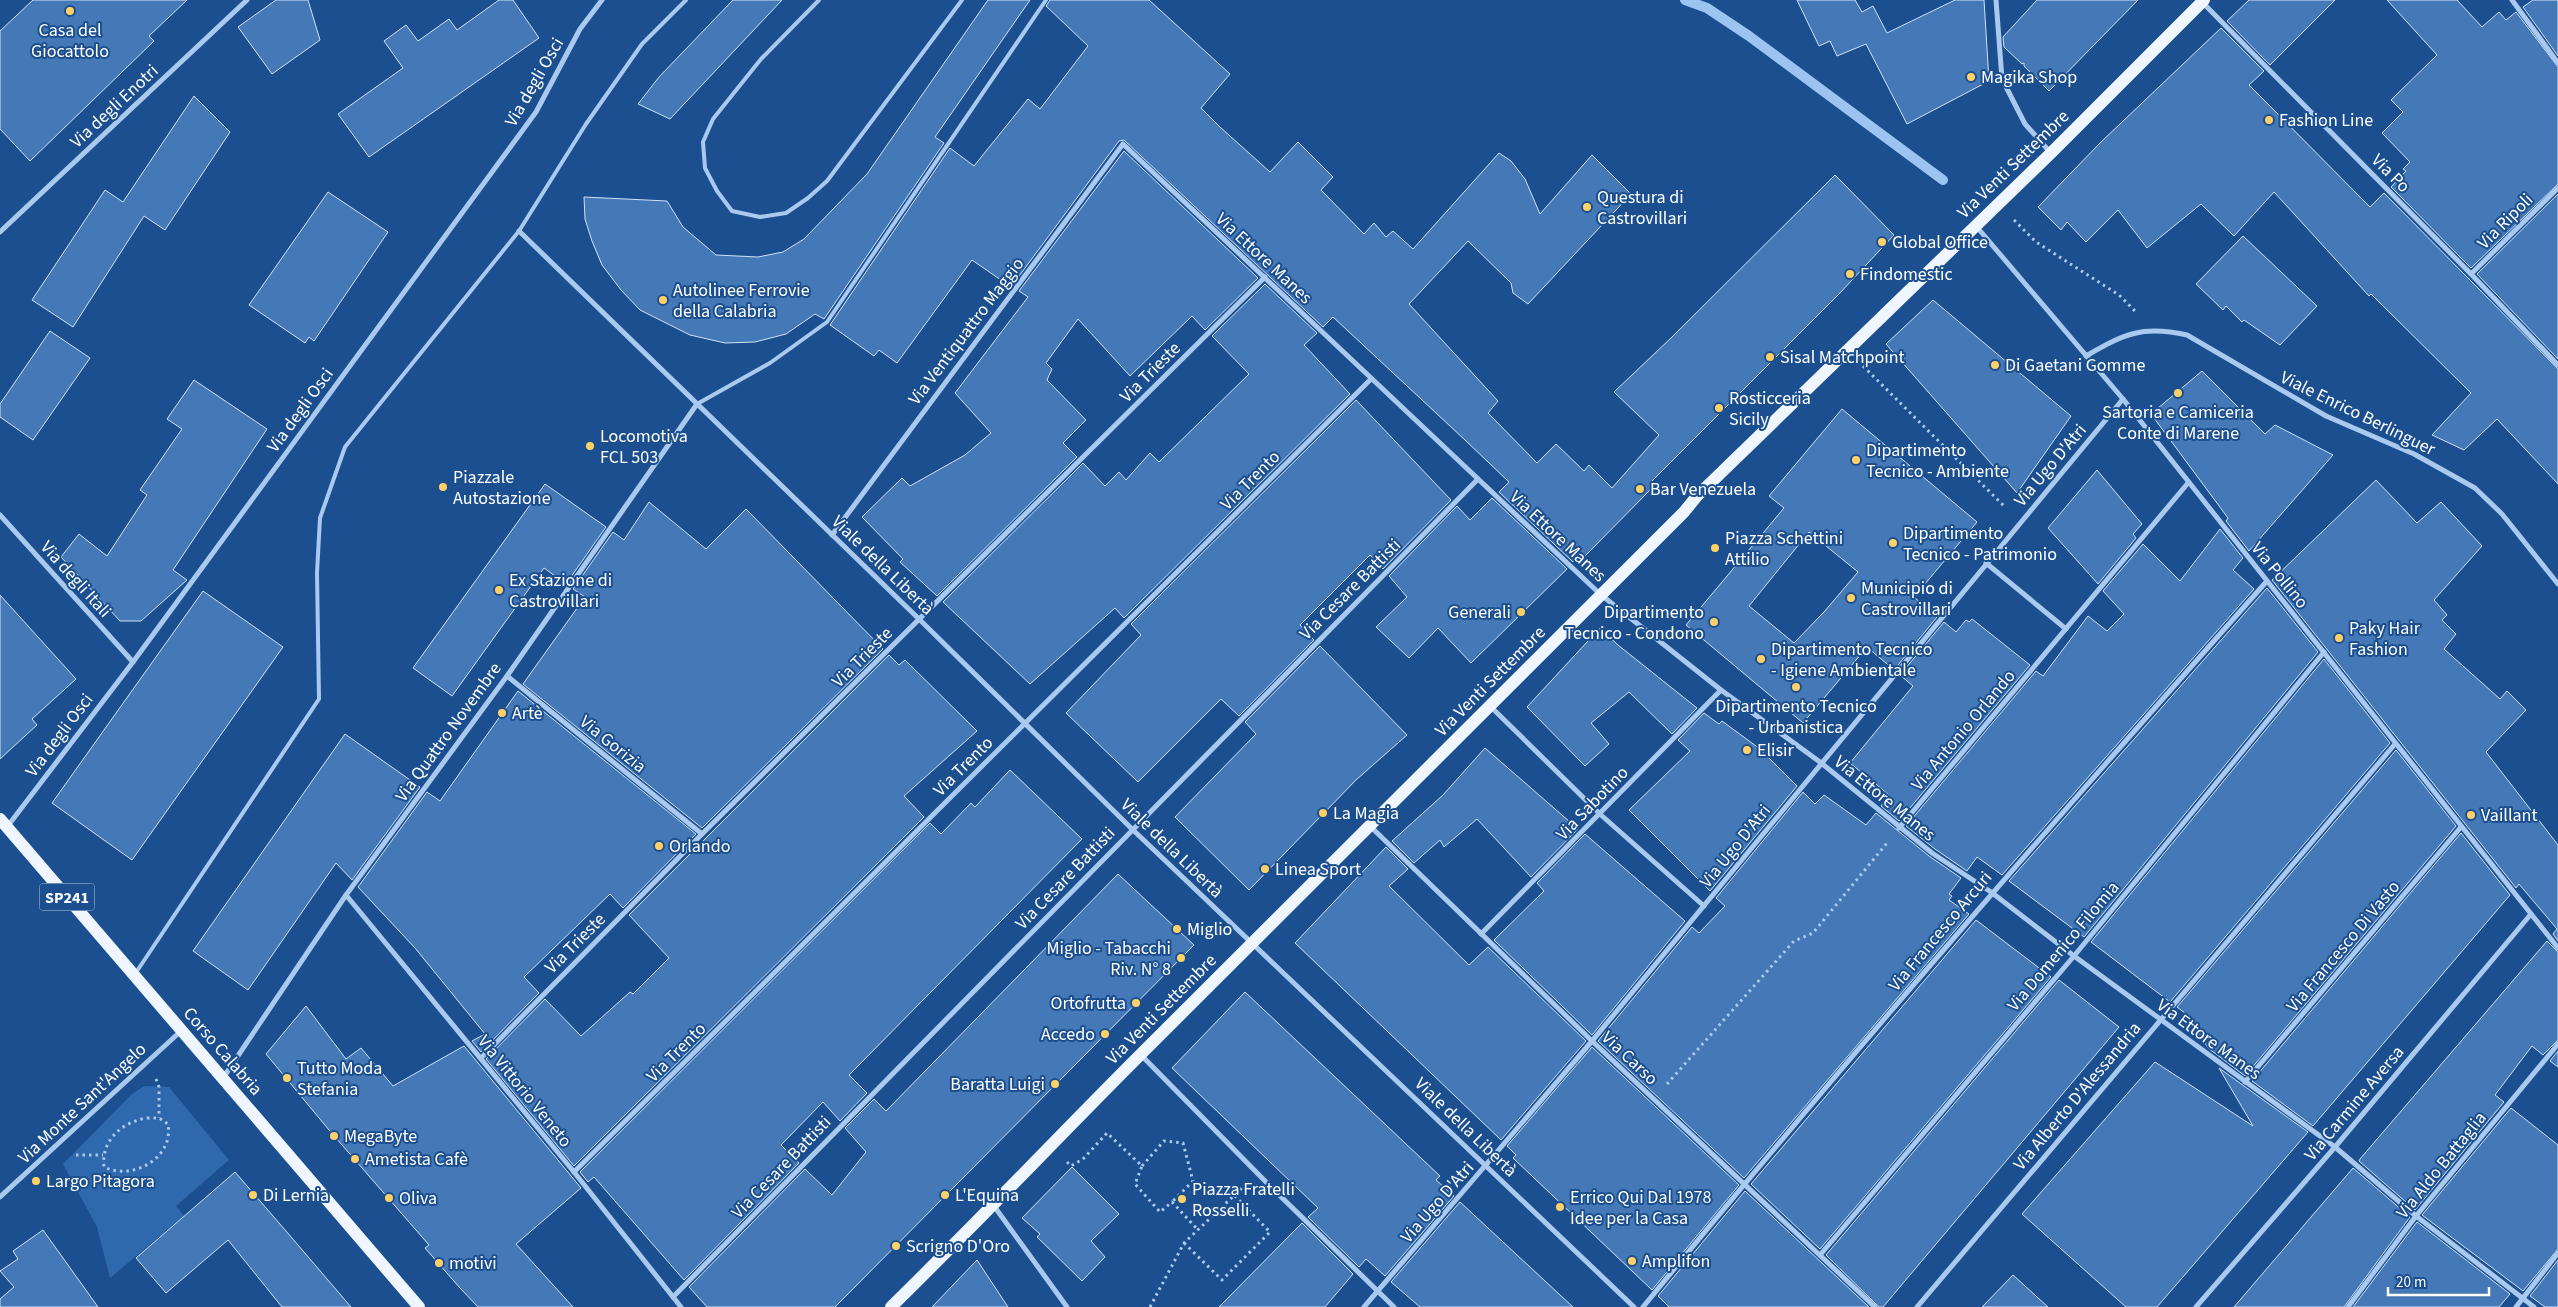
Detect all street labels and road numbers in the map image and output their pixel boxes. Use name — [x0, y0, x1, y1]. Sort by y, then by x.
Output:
street label: Via degli Osci — [499, 33, 570, 131]
street label: Via degli Enotri — [65, 59, 164, 154]
street label: Via Venti Settembre — [1952, 104, 2075, 224]
street label: Via Po — [2366, 148, 2416, 198]
street label: Via Ripoli — [2472, 188, 2539, 255]
street label: Via Ettore Manes — [1210, 207, 1317, 310]
street label: Via Ventiquattro Maggio — [903, 252, 1030, 410]
street label: Via Trieste — [1114, 336, 1186, 408]
street label: Via degli Osci — [261, 363, 340, 458]
street label: Viale Enrico Berlinguer — [2276, 365, 2440, 462]
street label: Via Ugo D'Atri — [2008, 419, 2092, 512]
street label: Via Trento — [1215, 445, 1286, 516]
street label: Via Ettore Manes — [1504, 485, 1611, 588]
street label: Viale della Libertà — [826, 510, 939, 621]
street label: Via Cesare Battisti — [1294, 533, 1407, 646]
street label: Via degli Itali — [34, 536, 117, 623]
street label: Via Pollino — [2245, 537, 2314, 614]
street label: Via Trieste — [826, 621, 898, 693]
street label: Via Venti Settembre — [1430, 621, 1551, 742]
street label: Via Quattro Novembre — [389, 657, 508, 807]
street label: Via Antonio Orlando — [1905, 665, 2021, 796]
street label: Via degli Osci — [20, 688, 99, 782]
street label: Via Gorizia — [574, 710, 651, 779]
street label: Via Trento — [928, 731, 999, 802]
street label: Via Ettore Manes — [1829, 750, 1941, 847]
street label: Via Sabotino — [1551, 761, 1634, 846]
street label: Viale della Libertà — [1115, 793, 1228, 904]
street label: Via Ugo D'Atri — [1694, 799, 1777, 893]
street label: Via Cesare Battisti — [1010, 821, 1121, 935]
street label: Via Francesco Arcuri — [1883, 866, 1998, 997]
street label: Via Francesco Di Vasto — [2281, 875, 2406, 1018]
street label: Via Domenico Filomia — [2002, 876, 2125, 1017]
road number: SP241 — [40, 884, 94, 910]
street label: Via Trieste — [539, 907, 611, 979]
street label: Via Venti Settembre — [1101, 949, 1222, 1070]
street label: Via Ettore Manes — [2151, 993, 2266, 1086]
street label: Corso Calabria — [177, 1002, 268, 1101]
street label: Via Trento — [641, 1017, 712, 1088]
street label: Via Alberto D'Alessandria — [2008, 1017, 2147, 1176]
street label: Via Carso — [1596, 1026, 1663, 1091]
street label: Via Vittorio Veneto — [472, 1030, 578, 1153]
street label: Via Monte Sant'Angelo — [13, 1037, 152, 1170]
street label: Via Carmine Aversa — [2299, 1040, 2410, 1166]
street label: Viale della Libertà — [1409, 1072, 1522, 1183]
street label: Via Aldo Battaglia — [2390, 1106, 2492, 1224]
street label: Via Cesare Battisti — [726, 1110, 837, 1224]
street label: Via Ugo D'Atri — [1395, 1156, 1480, 1249]

